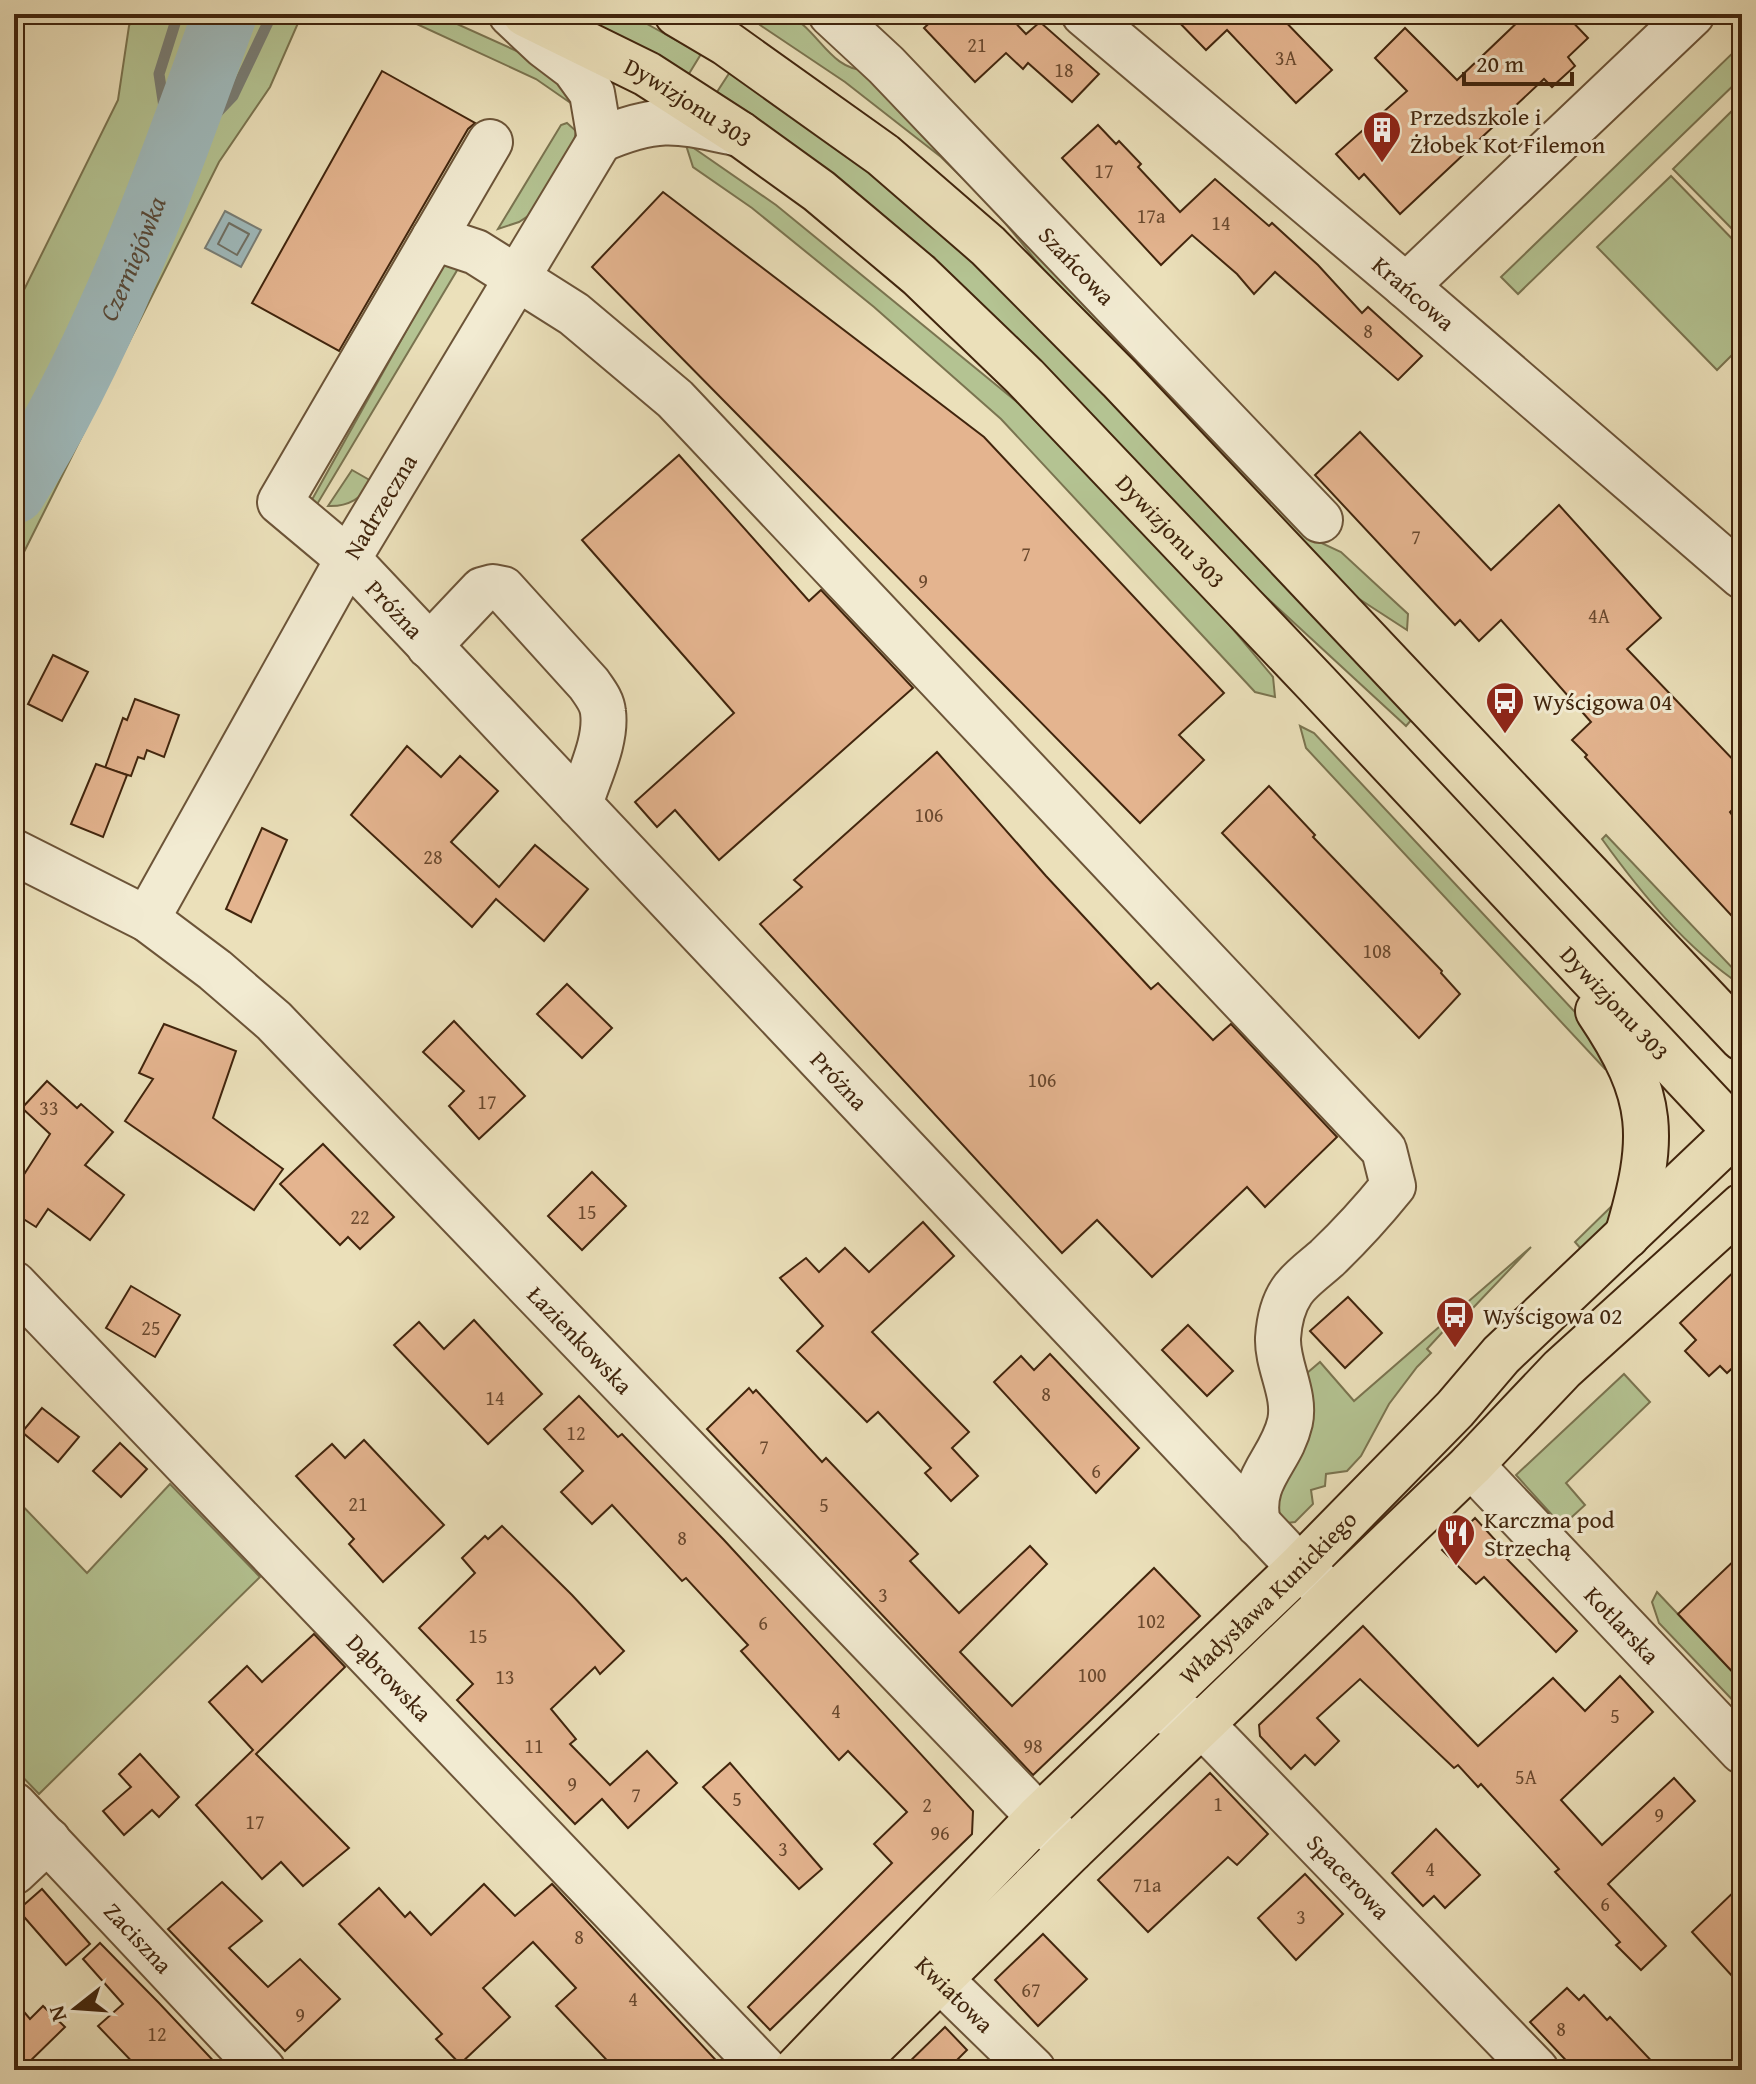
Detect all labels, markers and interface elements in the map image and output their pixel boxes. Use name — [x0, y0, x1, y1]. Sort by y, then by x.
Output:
house number: 21 — [967, 30, 987, 59]
scale bar — [1464, 36, 1572, 86]
house number: 3A — [1275, 43, 1297, 72]
text: 20 m — [1476, 46, 1524, 81]
street label: Dywizjonu 303 — [619, 48, 760, 155]
house number: 18 — [1054, 55, 1074, 84]
place label: Przedszkole i Żłobek Kot Filemon — [1410, 99, 1606, 162]
building icon: Przedszkole i Żłobek Kot Filemon — [1361, 109, 1403, 164]
house number: 17 — [1094, 156, 1114, 185]
water label: Czerniejówka — [88, 190, 175, 327]
house number: 17a — [1137, 201, 1166, 230]
house number: 14 — [1211, 208, 1231, 237]
street label: Szańcowa — [1031, 218, 1124, 313]
street label: Krańcowa — [1365, 247, 1463, 339]
house number: 8 — [1363, 316, 1373, 345]
street label: Nadrzeczna — [335, 446, 425, 565]
street label: Dywizjonu 303 — [1108, 466, 1234, 596]
house number: 7 — [1411, 522, 1421, 551]
house number: 7 — [1021, 539, 1031, 568]
house number: 9 — [918, 566, 928, 595]
street label: Próżna — [358, 571, 432, 647]
house number: 4A — [1588, 601, 1610, 630]
bus stop icon: Wyścigowa 04 — [1484, 680, 1526, 735]
place label: Wyścigowa 04 — [1533, 684, 1673, 719]
house number: 106 — [915, 800, 943, 829]
house number: 28 — [423, 842, 443, 871]
house number: 108 — [1363, 936, 1391, 965]
street label: Dywizjonu 303 — [1553, 937, 1678, 1068]
street label: Próżna — [803, 1043, 877, 1118]
house number: 106 — [1028, 1065, 1056, 1094]
house number: 17 — [477, 1087, 497, 1116]
house number: 33 — [39, 1093, 59, 1122]
house number: 15 — [577, 1197, 597, 1226]
house number: 22 — [350, 1202, 370, 1231]
street label: Łazienkowska — [520, 1278, 642, 1402]
bus stop icon: Wyścigowa 02 — [1434, 1294, 1476, 1349]
place label: Wyścigowa 02 — [1483, 1298, 1623, 1333]
house number: 25 — [141, 1313, 161, 1342]
house number: 8 — [1041, 1379, 1051, 1408]
house number: 14 — [485, 1383, 505, 1412]
house number: 12 — [566, 1418, 586, 1447]
house number: 7 — [759, 1432, 769, 1461]
house number: 6 — [1091, 1456, 1101, 1485]
house number: 21 — [348, 1489, 368, 1518]
house number: 5 — [819, 1490, 829, 1519]
street label: Władysława Kunickiego — [1171, 1502, 1364, 1692]
place label: Karczma pod Strzechą — [1484, 1502, 1615, 1565]
restaurant icon: Karczma pod Strzechą — [1435, 1512, 1477, 1567]
house number: 8 — [677, 1523, 687, 1552]
street label: Kotlarska — [1577, 1578, 1668, 1672]
house number: 3 — [878, 1580, 888, 1609]
house number: 102 — [1137, 1606, 1165, 1635]
house number: 6 — [758, 1608, 768, 1637]
house number: 15 — [468, 1621, 488, 1650]
street label: Dąbrowska — [339, 1626, 441, 1730]
house number: 100 — [1078, 1660, 1106, 1689]
house number: 13 — [495, 1662, 515, 1691]
house number: 4 — [831, 1696, 841, 1725]
house number: 5 — [1610, 1701, 1620, 1730]
house number: 11 — [524, 1731, 544, 1760]
house number: 98 — [1023, 1731, 1043, 1760]
house number: 5A — [1515, 1762, 1537, 1791]
house number: 9 — [567, 1769, 577, 1798]
house number: 7 — [631, 1780, 641, 1809]
house number: 5 — [732, 1784, 742, 1813]
house number: 1 — [1213, 1789, 1223, 1818]
house number: 2 — [922, 1790, 932, 1819]
house number: 9 — [1654, 1800, 1664, 1829]
house number: 17 — [245, 1807, 265, 1836]
house number: 96 — [930, 1818, 950, 1847]
street label: Spacerowa — [1299, 1826, 1399, 1928]
house number: 3 — [778, 1834, 788, 1863]
house number: 4 — [1425, 1854, 1435, 1883]
house number: 71a — [1133, 1870, 1162, 1899]
house number: 6 — [1600, 1889, 1610, 1918]
street label: Zaciszna — [96, 1894, 181, 1982]
house number: 3 — [1296, 1902, 1306, 1931]
house number: 8 — [574, 1922, 584, 1951]
street label: Kwiatowa — [908, 1947, 1003, 2041]
north arrow — [36, 1968, 116, 2048]
house number: 67 — [1021, 1975, 1041, 2004]
house number: 4 — [628, 1984, 638, 2013]
house number: 9 — [295, 2000, 305, 2029]
text: N — [39, 2002, 74, 2026]
house number: 8 — [1556, 2014, 1566, 2043]
house number: 12 — [147, 2019, 167, 2048]

